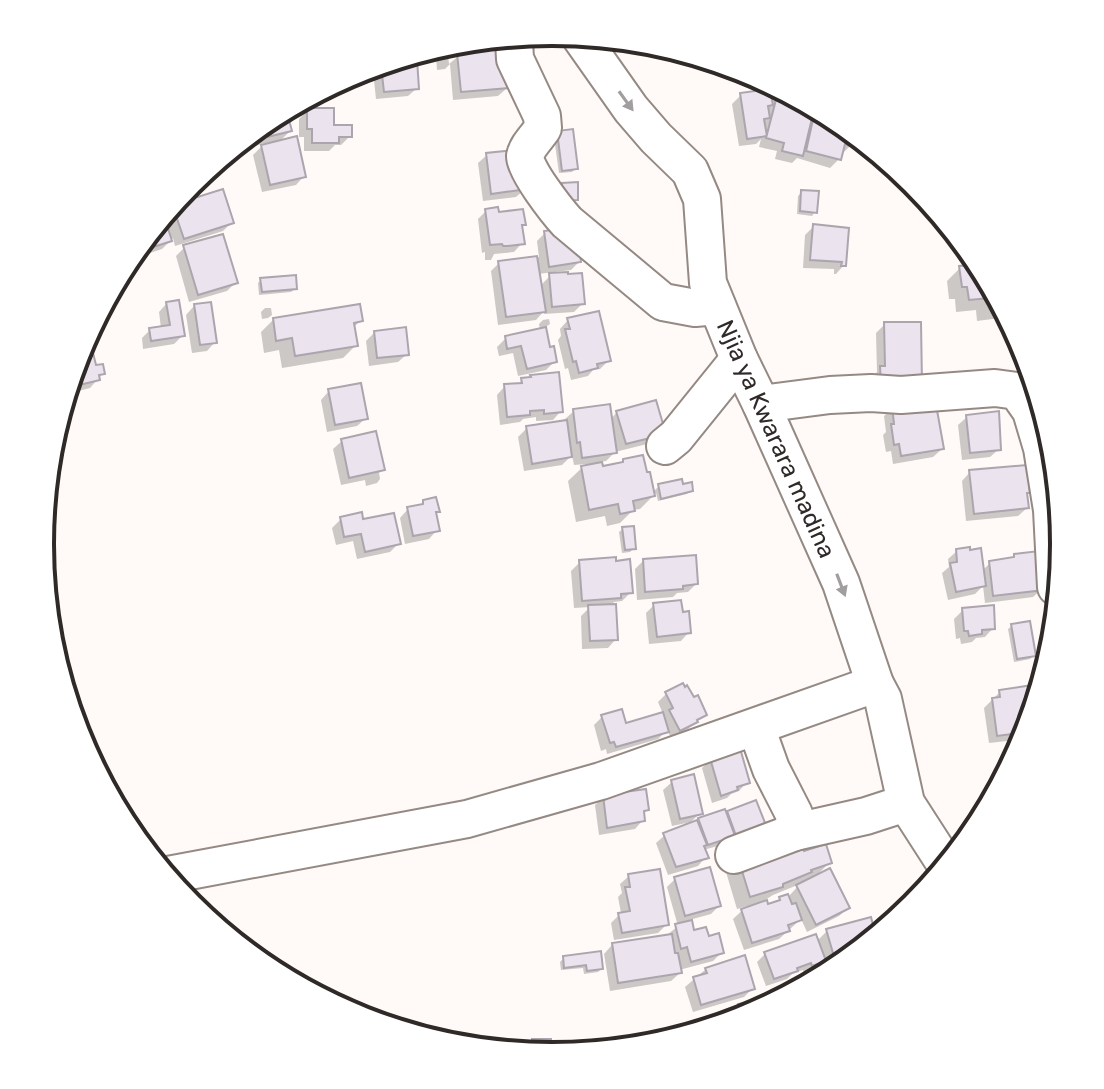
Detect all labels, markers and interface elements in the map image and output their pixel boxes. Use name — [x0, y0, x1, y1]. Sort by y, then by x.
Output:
one-way arrow — [618, 90, 634, 112]
street label: Njia ya Kwarara madina — [711, 316, 841, 562]
one-way arrow — [835, 573, 848, 597]

